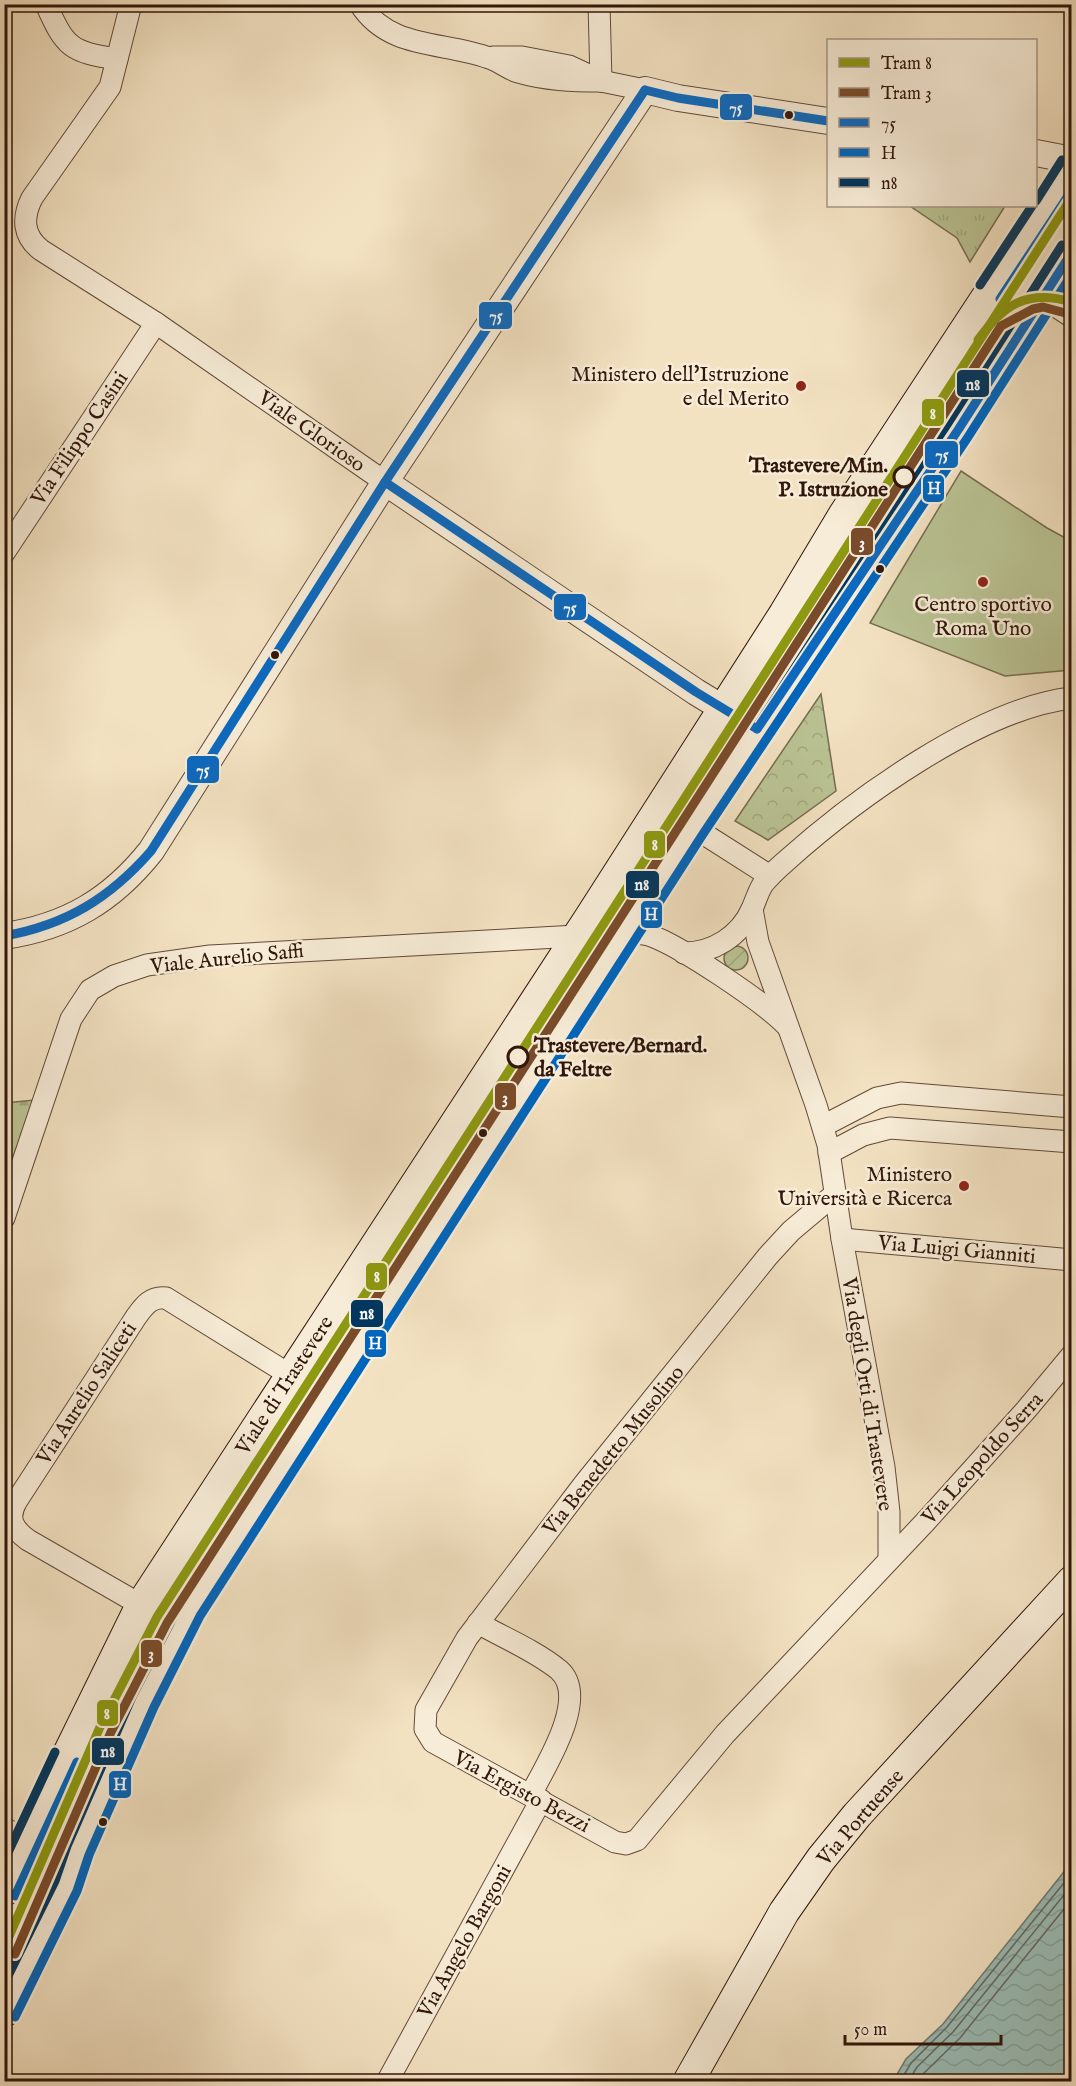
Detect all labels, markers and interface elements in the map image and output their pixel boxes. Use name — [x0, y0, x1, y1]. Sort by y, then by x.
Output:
legend — [827, 39, 1037, 207]
text: Tram 8 — [881, 53, 932, 76]
text: Tram 3 — [881, 83, 932, 106]
line badge: 75 — [719, 93, 753, 121]
text: 75 — [729, 99, 743, 119]
unlabelled marker — [783, 109, 795, 121]
text: 75 — [881, 113, 896, 136]
text: H — [881, 143, 896, 166]
text: n8 — [881, 173, 898, 196]
line badge: 75 — [478, 301, 513, 330]
text: 75 — [489, 307, 503, 327]
place label: Ministero dell'Istruzione e del Merito — [571, 362, 789, 413]
street label: Via Filippo Casini — [25, 367, 135, 512]
line badge: n8 — [956, 369, 990, 398]
text: n8 — [966, 376, 980, 396]
marker: Ministero dell'Istruzione e del Merito — [794, 379, 808, 393]
street label: Viale Glorioso — [251, 385, 370, 479]
line badge: 8 — [921, 398, 945, 427]
text: 8 — [930, 405, 936, 425]
line badge: 75 — [924, 440, 959, 469]
text: 75 — [935, 446, 949, 466]
place label: Trastevere/Min. P. Istruzione — [748, 453, 888, 504]
marker: Trastevere/Min. P. Istruzione — [893, 466, 915, 488]
line badge: H — [922, 474, 945, 503]
text: H — [927, 480, 941, 500]
line badge: 3 — [850, 527, 874, 556]
text: 3 — [859, 534, 865, 554]
unlabelled marker — [874, 563, 886, 575]
marker: Centro sportivo Roma Uno — [976, 575, 990, 589]
place label: Centro sportivo Roma Uno — [914, 592, 1052, 643]
line badge: 75 — [553, 593, 587, 621]
text: 75 — [563, 599, 577, 619]
unlabelled marker — [269, 649, 281, 661]
line badge: 75 — [186, 755, 220, 784]
text: 75 — [196, 761, 210, 781]
line badge: 8 — [643, 830, 666, 859]
text: 8 — [652, 836, 658, 856]
line badge: n8 — [625, 870, 660, 899]
text: n8 — [635, 876, 649, 896]
line badge: H — [640, 900, 663, 929]
text: H — [644, 906, 658, 926]
street label: Viale Aurelio Saffi — [148, 938, 305, 981]
place label: Trastevere/Bernard. da Feltre — [533, 1033, 707, 1084]
marker: Trastevere/Bernard. da Feltre — [507, 1046, 529, 1068]
line badge: 3 — [494, 1082, 517, 1111]
text: 3 — [502, 1089, 508, 1109]
unlabelled marker — [477, 1127, 489, 1139]
place label: Ministero Università e Ricerca — [778, 1162, 953, 1213]
marker: Ministero Università e Ricerca — [957, 1179, 971, 1193]
street label: Via Luigi Gianniti — [876, 1230, 1037, 1271]
line badge: 8 — [365, 1262, 388, 1291]
text: 8 — [374, 1268, 380, 1288]
street label: Via degli Orti di Trastevere — [835, 1275, 898, 1513]
line badge: n8 — [350, 1299, 384, 1328]
text: n8 — [360, 1305, 374, 1325]
street label: Viale di Trastevere — [230, 1311, 341, 1461]
street label: Via Aurelio Saliceti — [30, 1317, 144, 1471]
line badge: H — [364, 1329, 387, 1358]
text: H — [368, 1335, 382, 1355]
street label: Via Benedetto Musolino — [537, 1360, 691, 1542]
street label: Via Leopoldo Serra — [916, 1386, 1050, 1532]
line badge: 3 — [140, 1639, 163, 1668]
text: 3 — [148, 1645, 154, 1665]
line badge: 8 — [96, 1699, 119, 1727]
text: 8 — [104, 1705, 110, 1725]
line badge: n8 — [91, 1737, 125, 1766]
text: n8 — [101, 1743, 115, 1763]
street label: Via Ergisto Bezzi — [447, 1744, 594, 1840]
street label: Via Portuense — [811, 1764, 911, 1873]
line badge: H — [108, 1770, 132, 1799]
text: H — [113, 1776, 127, 1796]
unlabelled marker — [97, 1816, 109, 1828]
street label: Via Angelo Bargoni — [412, 1860, 519, 2024]
scale bar — [845, 2008, 1001, 2046]
text: 50 m — [854, 2019, 887, 2042]

